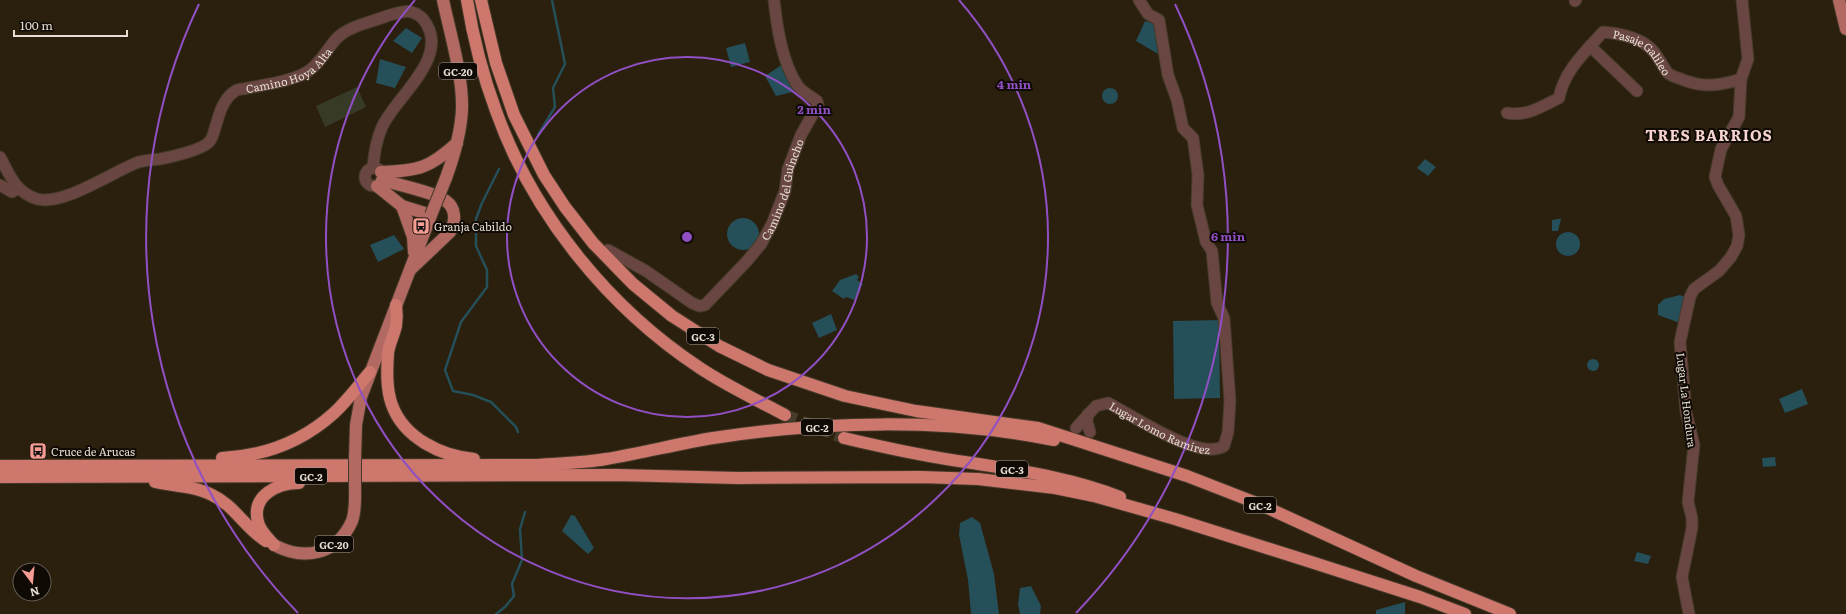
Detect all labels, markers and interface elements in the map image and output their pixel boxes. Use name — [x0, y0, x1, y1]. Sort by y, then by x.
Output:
scale bar — [14, 12, 127, 38]
text: 100 m — [20, 16, 53, 34]
street label: Pasaje Galileo — [1612, 25, 1675, 78]
street label: Camino Hoya Alta — [245, 44, 335, 96]
road number: GC-20 — [439, 63, 477, 79]
text: 4 min — [997, 75, 1032, 93]
text: 2 min — [797, 100, 831, 118]
district label: TRES BARRIOS — [1645, 123, 1773, 146]
street label: Camino del Guincho — [757, 136, 807, 243]
bus stop icon: Granja Cabildo — [411, 216, 431, 236]
place label: Granja Cabildo — [434, 218, 512, 234]
text: 6 min — [1211, 227, 1246, 245]
centre of rings — [680, 230, 694, 244]
road number: GC-3 — [687, 328, 719, 344]
street label: Lugar La Hondura — [1673, 352, 1701, 448]
street label: Lugar Lomo Ramírez — [1107, 397, 1211, 457]
road number: GC-2 — [801, 419, 833, 435]
bus stop icon: Cruce de Arucas — [28, 441, 48, 461]
place label: Cruce de Arucas — [51, 443, 135, 459]
road number: GC-3 — [996, 461, 1028, 477]
road number: GC-2 — [295, 468, 327, 484]
road number: GC-2 — [1244, 497, 1276, 513]
road number: GC-20 — [315, 536, 353, 552]
north arrow — [12, 562, 52, 602]
text: N — [28, 584, 42, 602]

